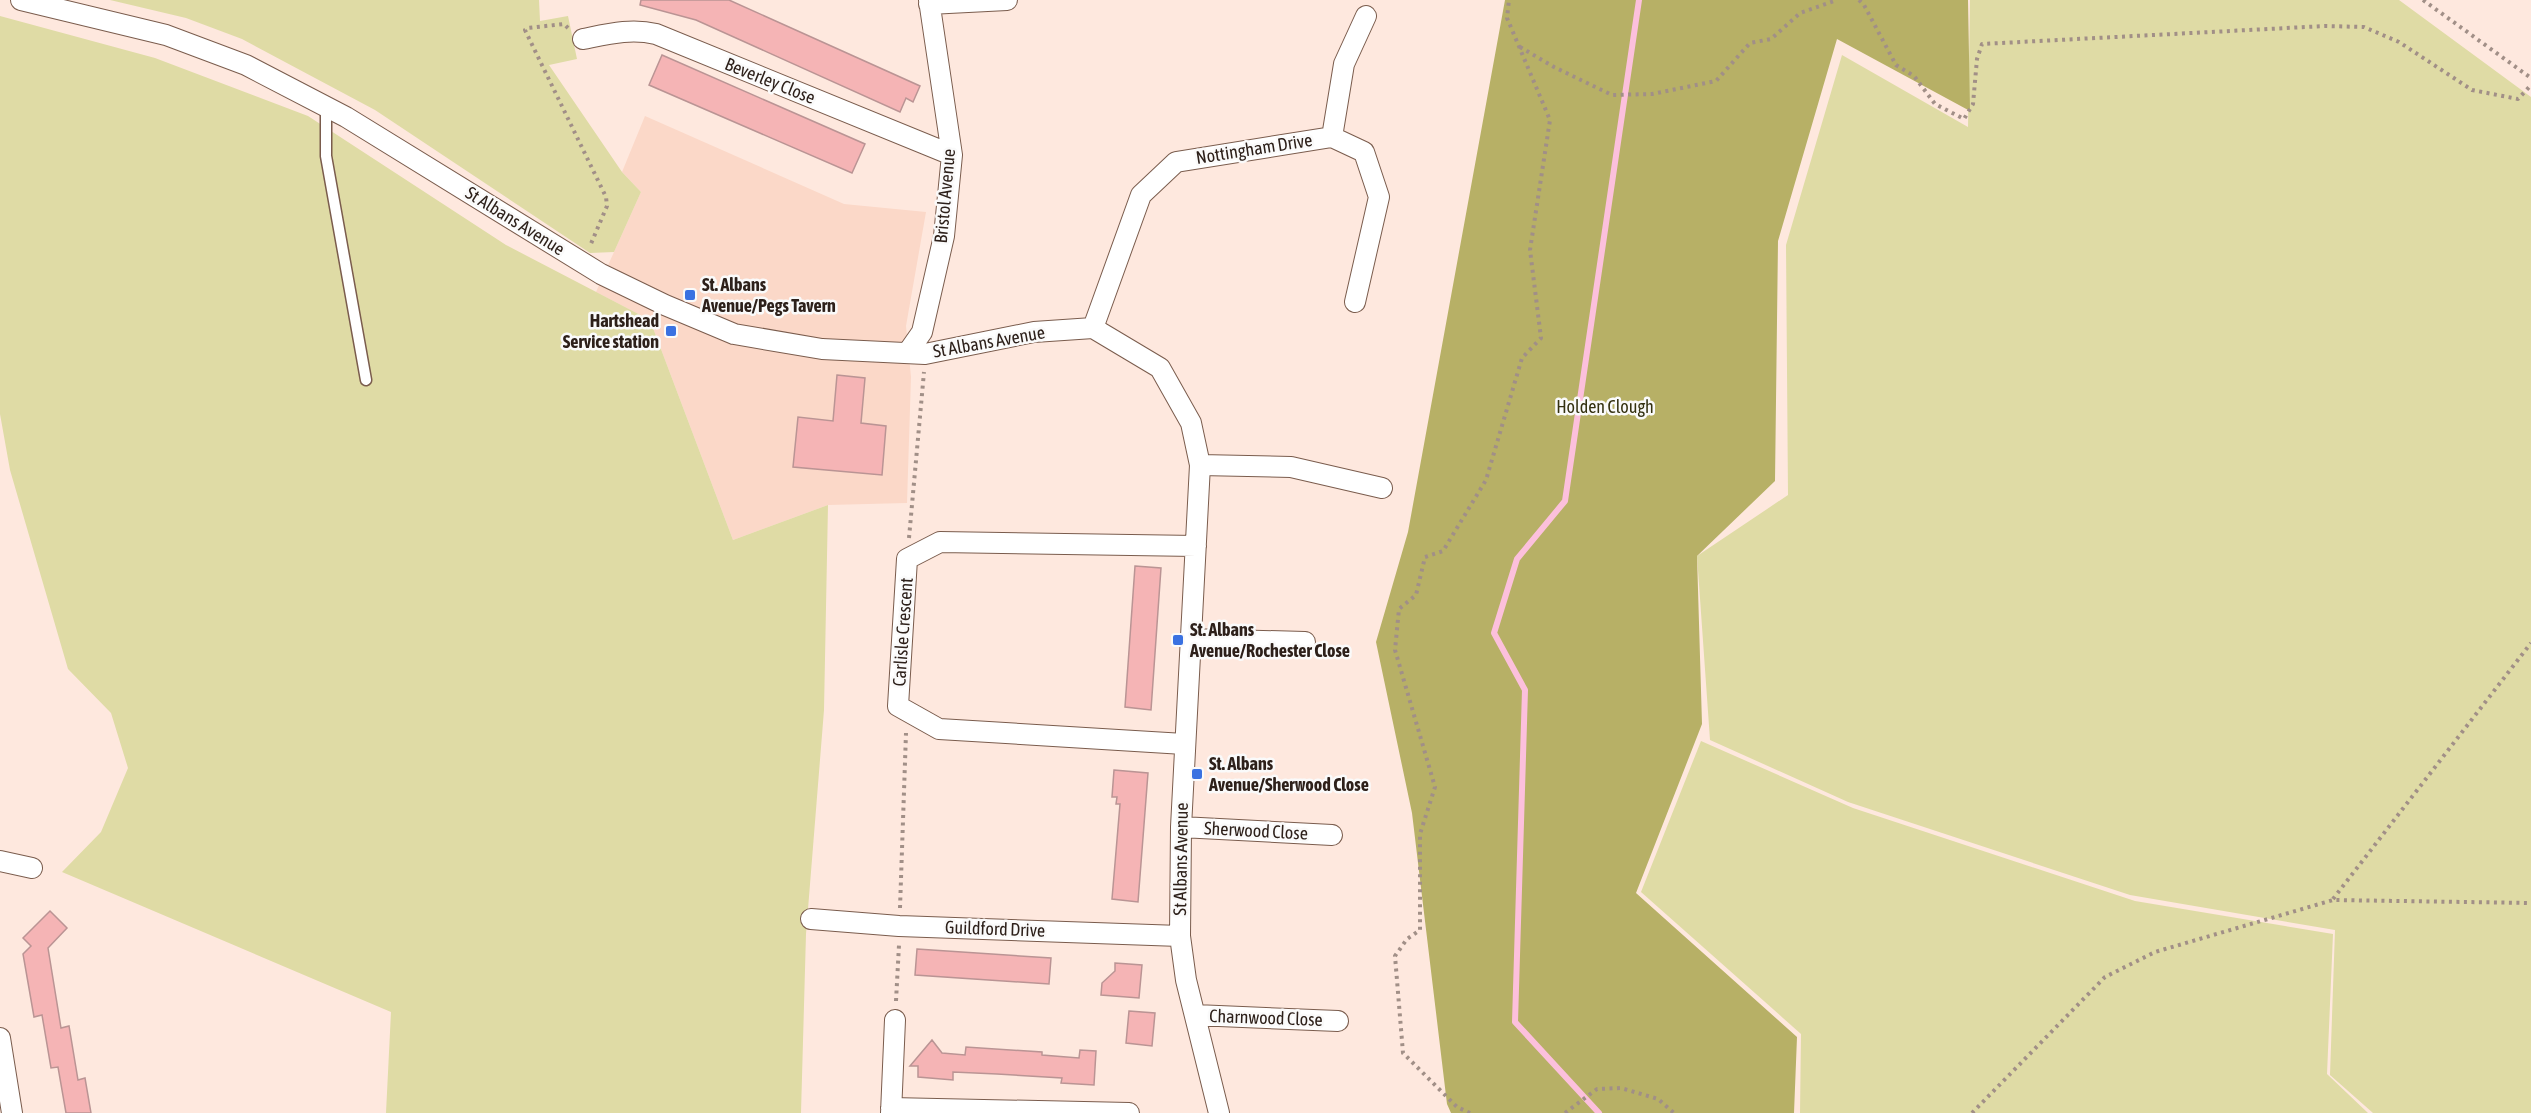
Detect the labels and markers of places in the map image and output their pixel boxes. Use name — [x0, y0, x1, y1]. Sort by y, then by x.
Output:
place label: St. Albans Avenue/Pegs Tavern — [701, 274, 836, 316]
marker: St. Albans Avenue/Pegs Tavern — [683, 288, 697, 302]
place label: Hartshead Service station — [563, 310, 659, 352]
marker: Hartshead Service station — [664, 324, 678, 338]
place label: St. Albans Avenue/Rochester Close — [1189, 619, 1350, 661]
marker: St. Albans Avenue/Rochester Close — [1171, 633, 1185, 647]
place label: St. Albans Avenue/Sherwood Close — [1208, 753, 1369, 795]
marker: St. Albans Avenue/Sherwood Close — [1190, 767, 1204, 781]

